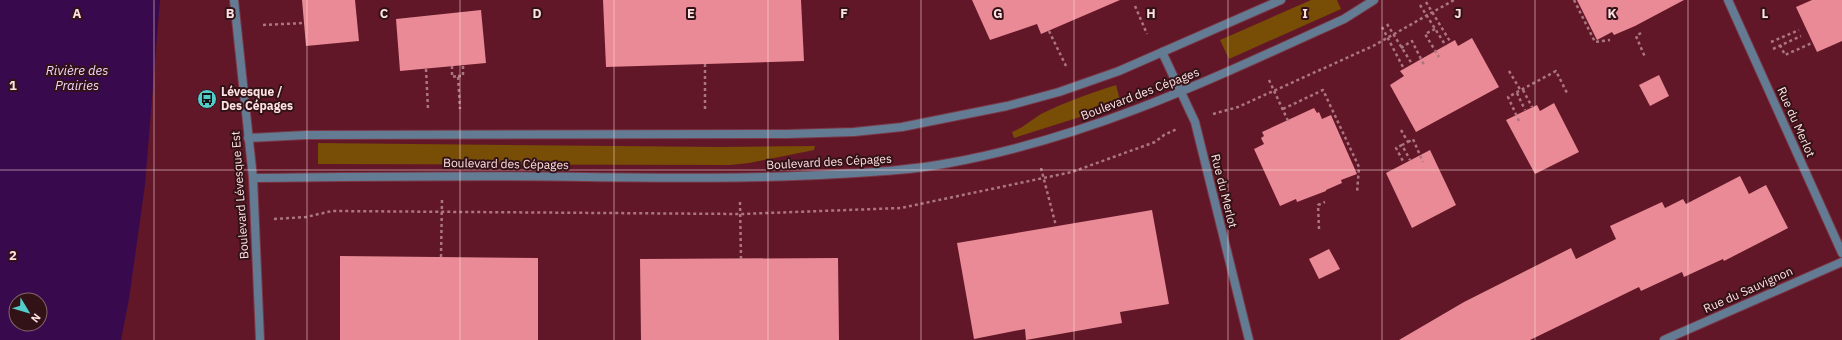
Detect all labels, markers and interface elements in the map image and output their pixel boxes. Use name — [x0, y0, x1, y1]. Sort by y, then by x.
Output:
text: A — [73, 5, 82, 22]
text: B — [226, 5, 235, 22]
text: C — [380, 5, 389, 22]
text: D — [532, 5, 542, 22]
text: E — [687, 5, 695, 22]
text: F — [840, 5, 848, 22]
text: G — [993, 5, 1003, 22]
text: H — [1146, 5, 1156, 22]
text: I — [1302, 5, 1308, 22]
text: J — [1454, 5, 1462, 22]
text: K — [1607, 5, 1617, 22]
text: L — [1762, 5, 1769, 22]
water label: Rivière des Prairies — [46, 62, 108, 94]
street label: Boulevard des Cépages — [1078, 64, 1201, 123]
text: 1 — [9, 77, 17, 94]
place label: Lévesque / Des Cépages — [221, 84, 293, 113]
street label: Rue du Merlot — [1774, 84, 1819, 159]
bus stop icon: Lévesque / Des Cépages — [196, 88, 218, 110]
street label: Boulevard Lévesque Est — [228, 131, 251, 260]
street label: Boulevard des Cépages — [766, 151, 892, 172]
street label: Rue du Merlot — [1208, 152, 1241, 229]
street label: Boulevard des Cépages — [443, 155, 569, 172]
text: 2 — [9, 247, 17, 264]
street label: Rue du Sauvignon — [1701, 263, 1795, 316]
north arrow — [8, 292, 48, 332]
text: N — [28, 311, 44, 326]

